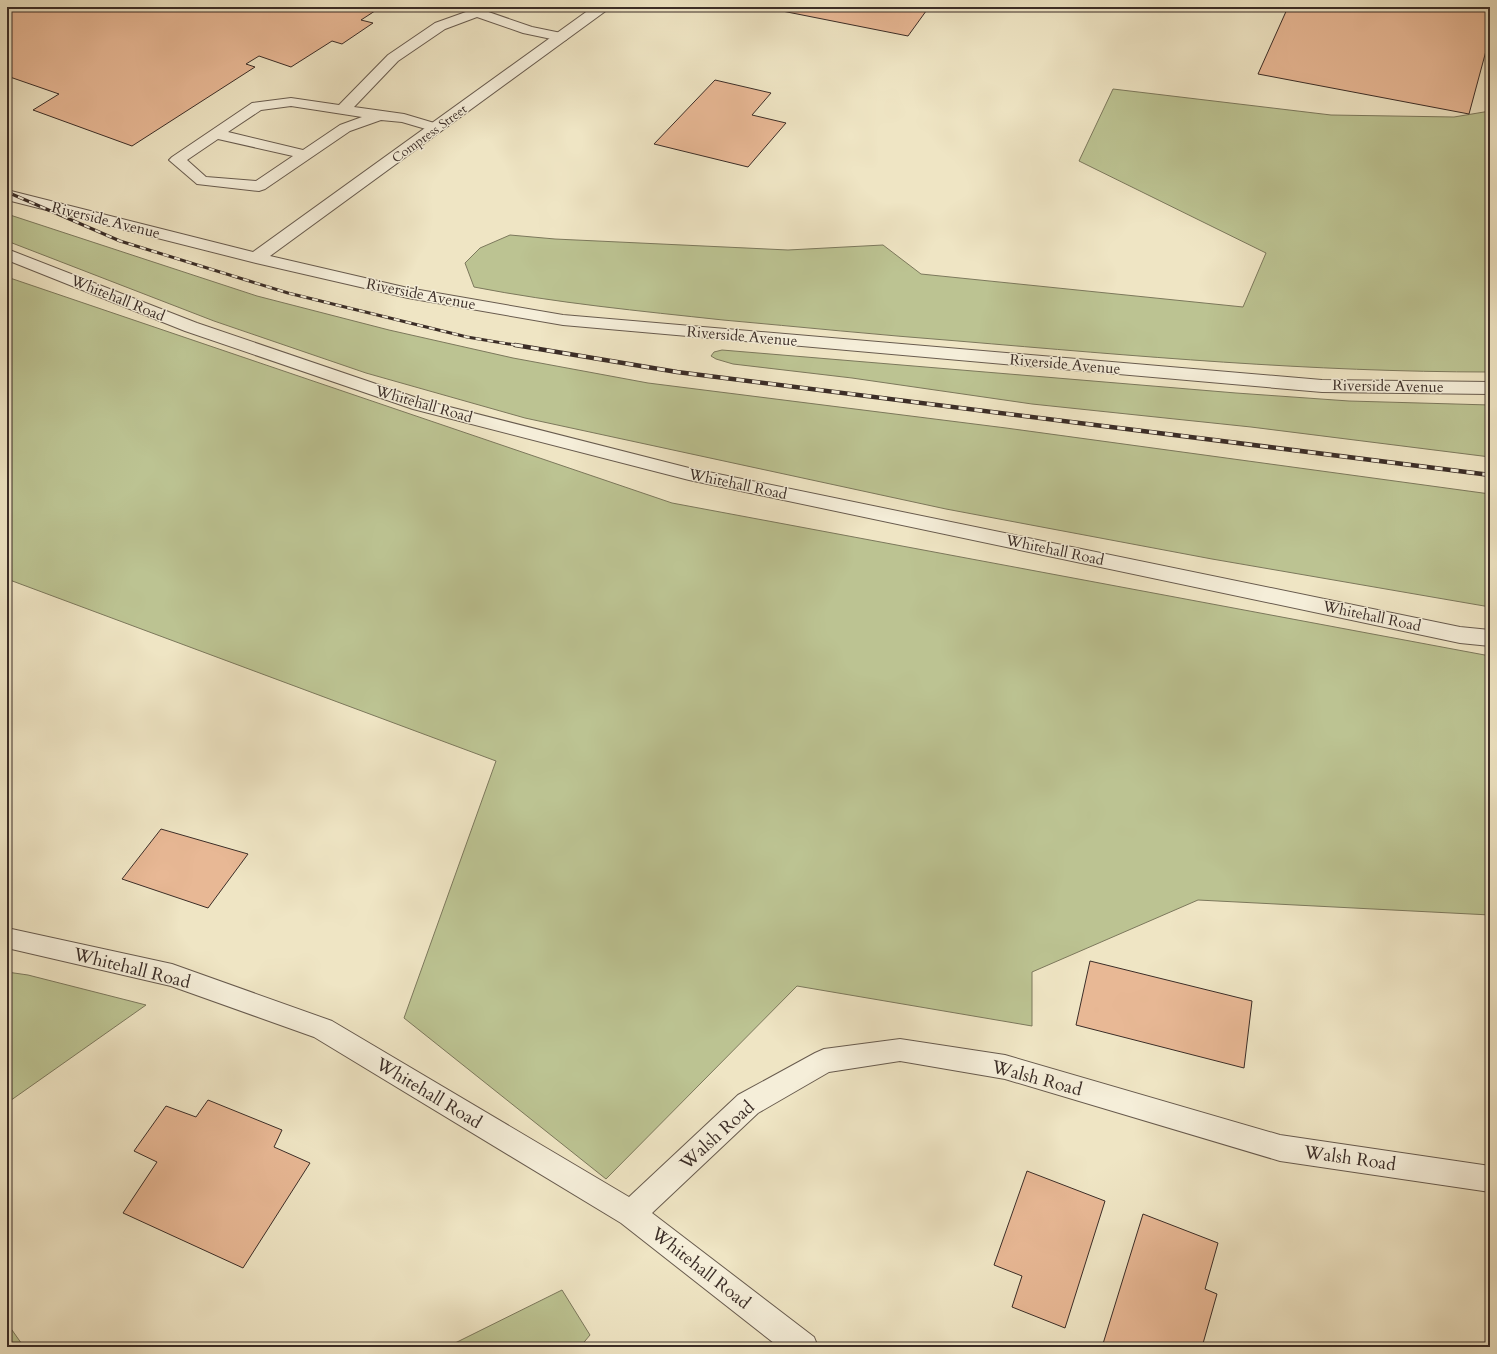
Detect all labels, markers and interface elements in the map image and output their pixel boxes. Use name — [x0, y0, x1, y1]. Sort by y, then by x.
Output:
street label: Compress Street — [388, 100, 471, 167]
street label: Riverside Avenue — [50, 197, 163, 243]
street label: Whitehall Road — [67, 270, 168, 326]
street label: Riverside Avenue — [365, 274, 478, 314]
street label: Riverside Avenue — [686, 321, 798, 351]
street label: Riverside Avenue — [1009, 349, 1121, 379]
street label: Riverside Avenue — [1332, 375, 1444, 397]
street label: Whitehall Road — [372, 380, 475, 427]
street label: Whitehall Road — [686, 464, 789, 504]
street label: Whitehall Road — [1003, 530, 1106, 570]
street label: Whitehall Road — [1320, 596, 1423, 636]
street label: Whitehall Road — [70, 942, 193, 995]
street label: Whitehall Road — [370, 1051, 487, 1135]
street label: Walsh Road — [988, 1054, 1085, 1103]
street label: Walsh Road — [674, 1095, 760, 1176]
street label: Walsh Road — [1301, 1140, 1398, 1177]
street label: Whitehall Road — [645, 1221, 756, 1315]

